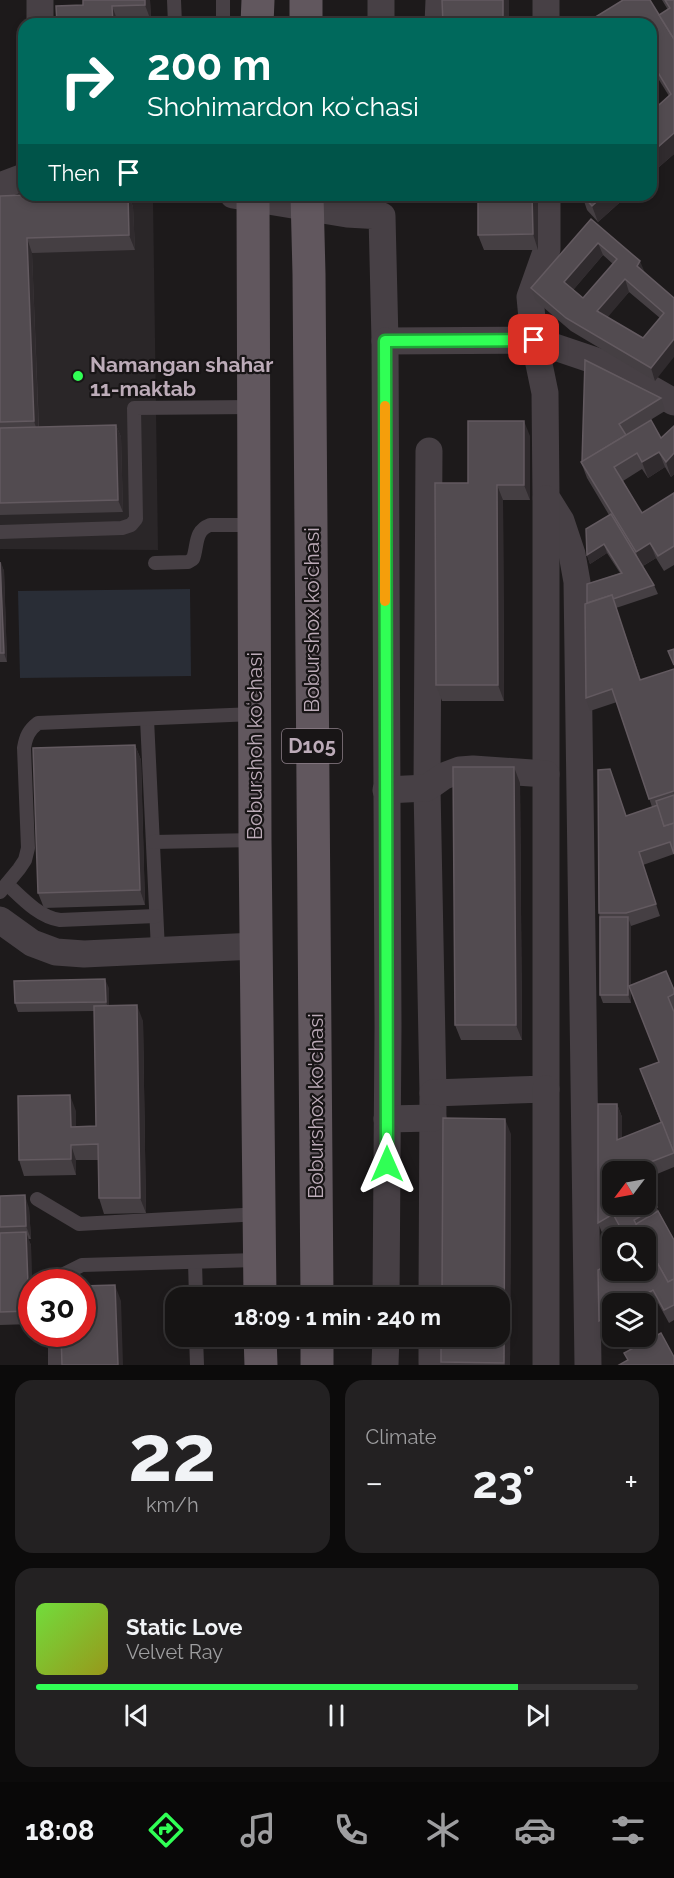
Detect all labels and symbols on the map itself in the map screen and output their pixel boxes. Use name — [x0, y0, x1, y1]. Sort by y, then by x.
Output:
pin — [508, 314, 559, 365]
place label: Namangan shahar 11-maktab — [90, 352, 273, 401]
marker: Namangan shahar 11-maktab — [71, 369, 85, 383]
street label: Boburshox ko'chasi — [299, 527, 324, 713]
street label: Boburshoh koʻchasi — [242, 652, 267, 840]
road number: D105 — [282, 729, 342, 763]
street label: Boburshox ko'chasi — [303, 1013, 328, 1199]
position arrow — [355, 1132, 419, 1196]
north arrow — [602, 1161, 656, 1215]
speed limit sign: 30 — [18, 1269, 96, 1347]

